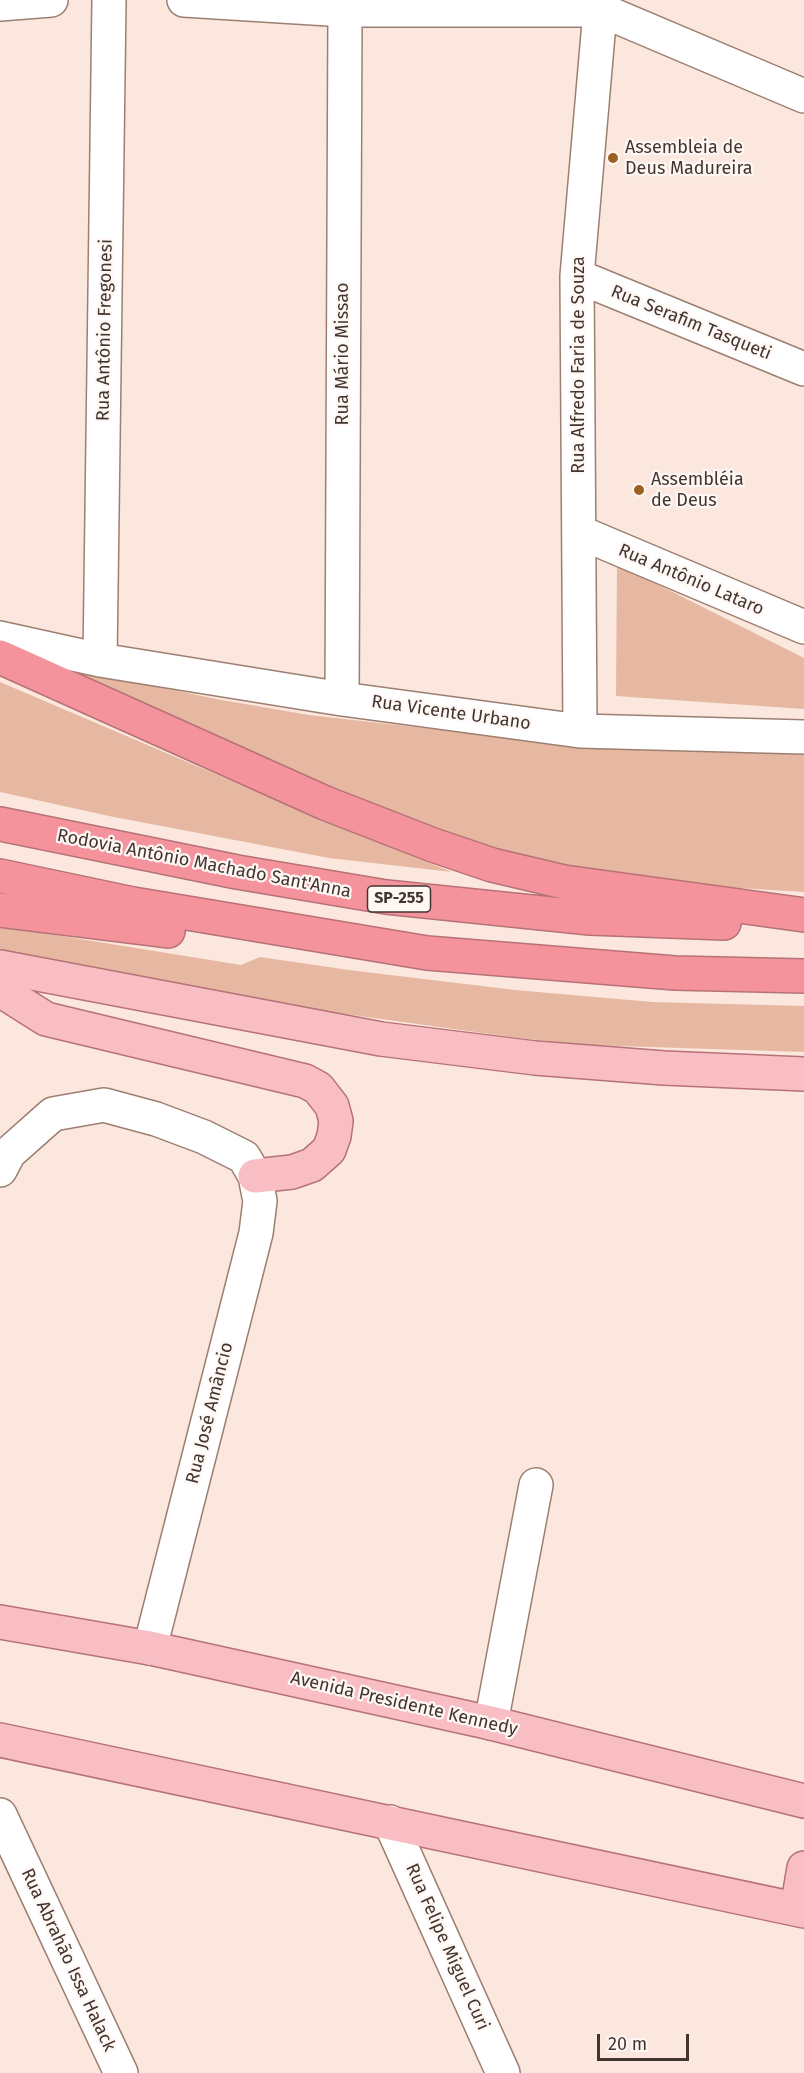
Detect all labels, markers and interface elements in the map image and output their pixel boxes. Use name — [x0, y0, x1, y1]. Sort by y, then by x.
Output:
place label: Assembleia de Deus Madureira — [625, 137, 752, 180]
marker: Assembleia de Deus Madureira — [606, 151, 620, 165]
street label: Rua Antônio Fregonesi — [93, 239, 117, 421]
street label: Rua Alfredo Faria de Souza — [568, 256, 590, 474]
street label: Rua Serafim Tasqueti — [608, 281, 774, 365]
street label: Rua Mário Missao — [332, 283, 354, 425]
place label: Assembléia de Deus — [651, 469, 744, 512]
marker: Assembléia de Deus — [632, 483, 646, 497]
street label: Rua Antônio Lataro — [615, 540, 767, 620]
street label: Rua Vicente Urbano — [370, 691, 532, 735]
street label: Rodovia Antônio Machado Sant'Anna — [55, 825, 353, 903]
road number: SP-255 — [368, 886, 430, 912]
street label: Rua José Amâncio — [182, 1340, 238, 1486]
street label: Avenida Presidente Kennedy — [288, 1667, 520, 1741]
street label: Rua Felipe Miguel Curi — [400, 1860, 494, 2034]
street label: Rua Abrahão Issa Halack — [16, 1865, 120, 2055]
scale bar — [600, 2022, 692, 2060]
text: 20 m — [608, 2033, 647, 2055]

